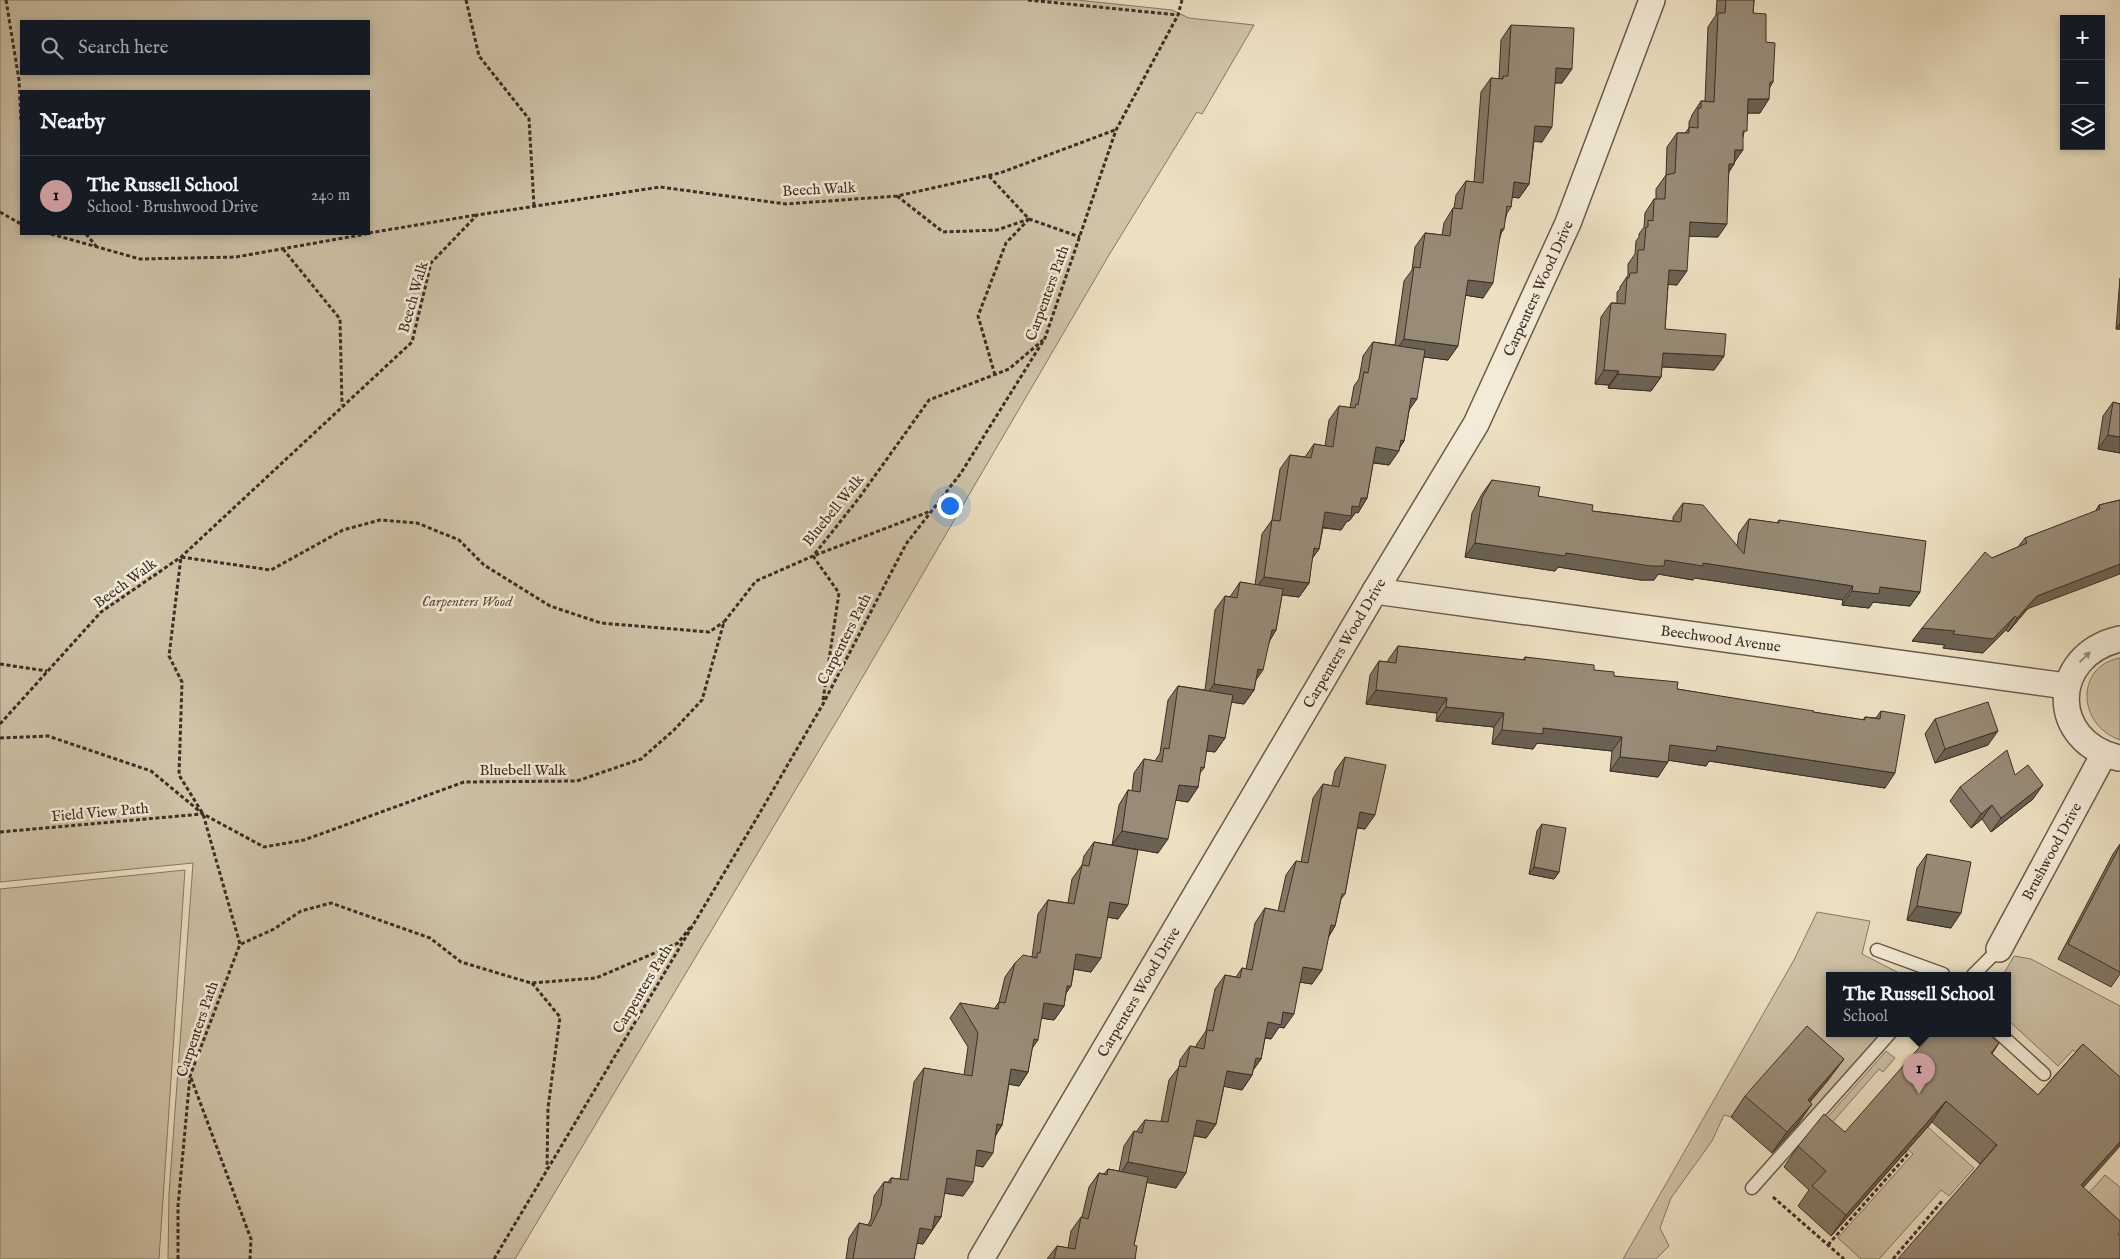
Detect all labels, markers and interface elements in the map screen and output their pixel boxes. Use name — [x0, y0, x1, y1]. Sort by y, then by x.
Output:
map controls — [2060, 15, 2105, 150]
button: + — [2060, 15, 2105, 60]
search box — [20, 20, 370, 75]
icon: search — [38, 34, 66, 62]
text: Search here — [78, 36, 169, 60]
button: − — [2060, 60, 2105, 105]
button: layers — [2060, 105, 2105, 150]
text: Nearby — [40, 109, 105, 136]
text: The Russell School — [87, 174, 238, 198]
street label: Beech Walk — [782, 178, 857, 201]
text: 1 — [53, 186, 59, 206]
text: 240 m — [311, 186, 350, 206]
text: School · Brushwood Drive — [87, 198, 258, 218]
street label: Carpenters Wood Drive — [1499, 217, 1578, 360]
street label: Carpenters Path — [1021, 243, 1073, 343]
street label: Beech Walk — [394, 258, 433, 335]
street label: Bluebell Walk — [799, 470, 869, 550]
your location — [937, 493, 963, 519]
street label: Beech Walk — [90, 554, 161, 613]
street label: Carpenters Wood Drive — [1299, 575, 1391, 712]
street label: Carpenters Path — [813, 590, 876, 688]
park label: Carpenters Wood — [422, 592, 513, 611]
street label: Beechwood Avenue — [1659, 621, 1782, 657]
one-way arrow — [2079, 651, 2091, 663]
street label: Bluebell Walk — [480, 761, 567, 780]
street label: Field View Path — [51, 799, 150, 826]
street label: Brushwood Drive — [2018, 799, 2086, 904]
street label: Carpenters Wood Drive — [1093, 924, 1185, 1061]
street label: Carpenters Path — [609, 942, 676, 1037]
popup — [1826, 972, 2011, 1037]
street label: Carpenters Path — [172, 979, 223, 1080]
text: The Russell School — [1843, 983, 1994, 1007]
text: School — [1843, 1007, 1888, 1027]
pin: 1 — [1903, 1053, 1935, 1094]

